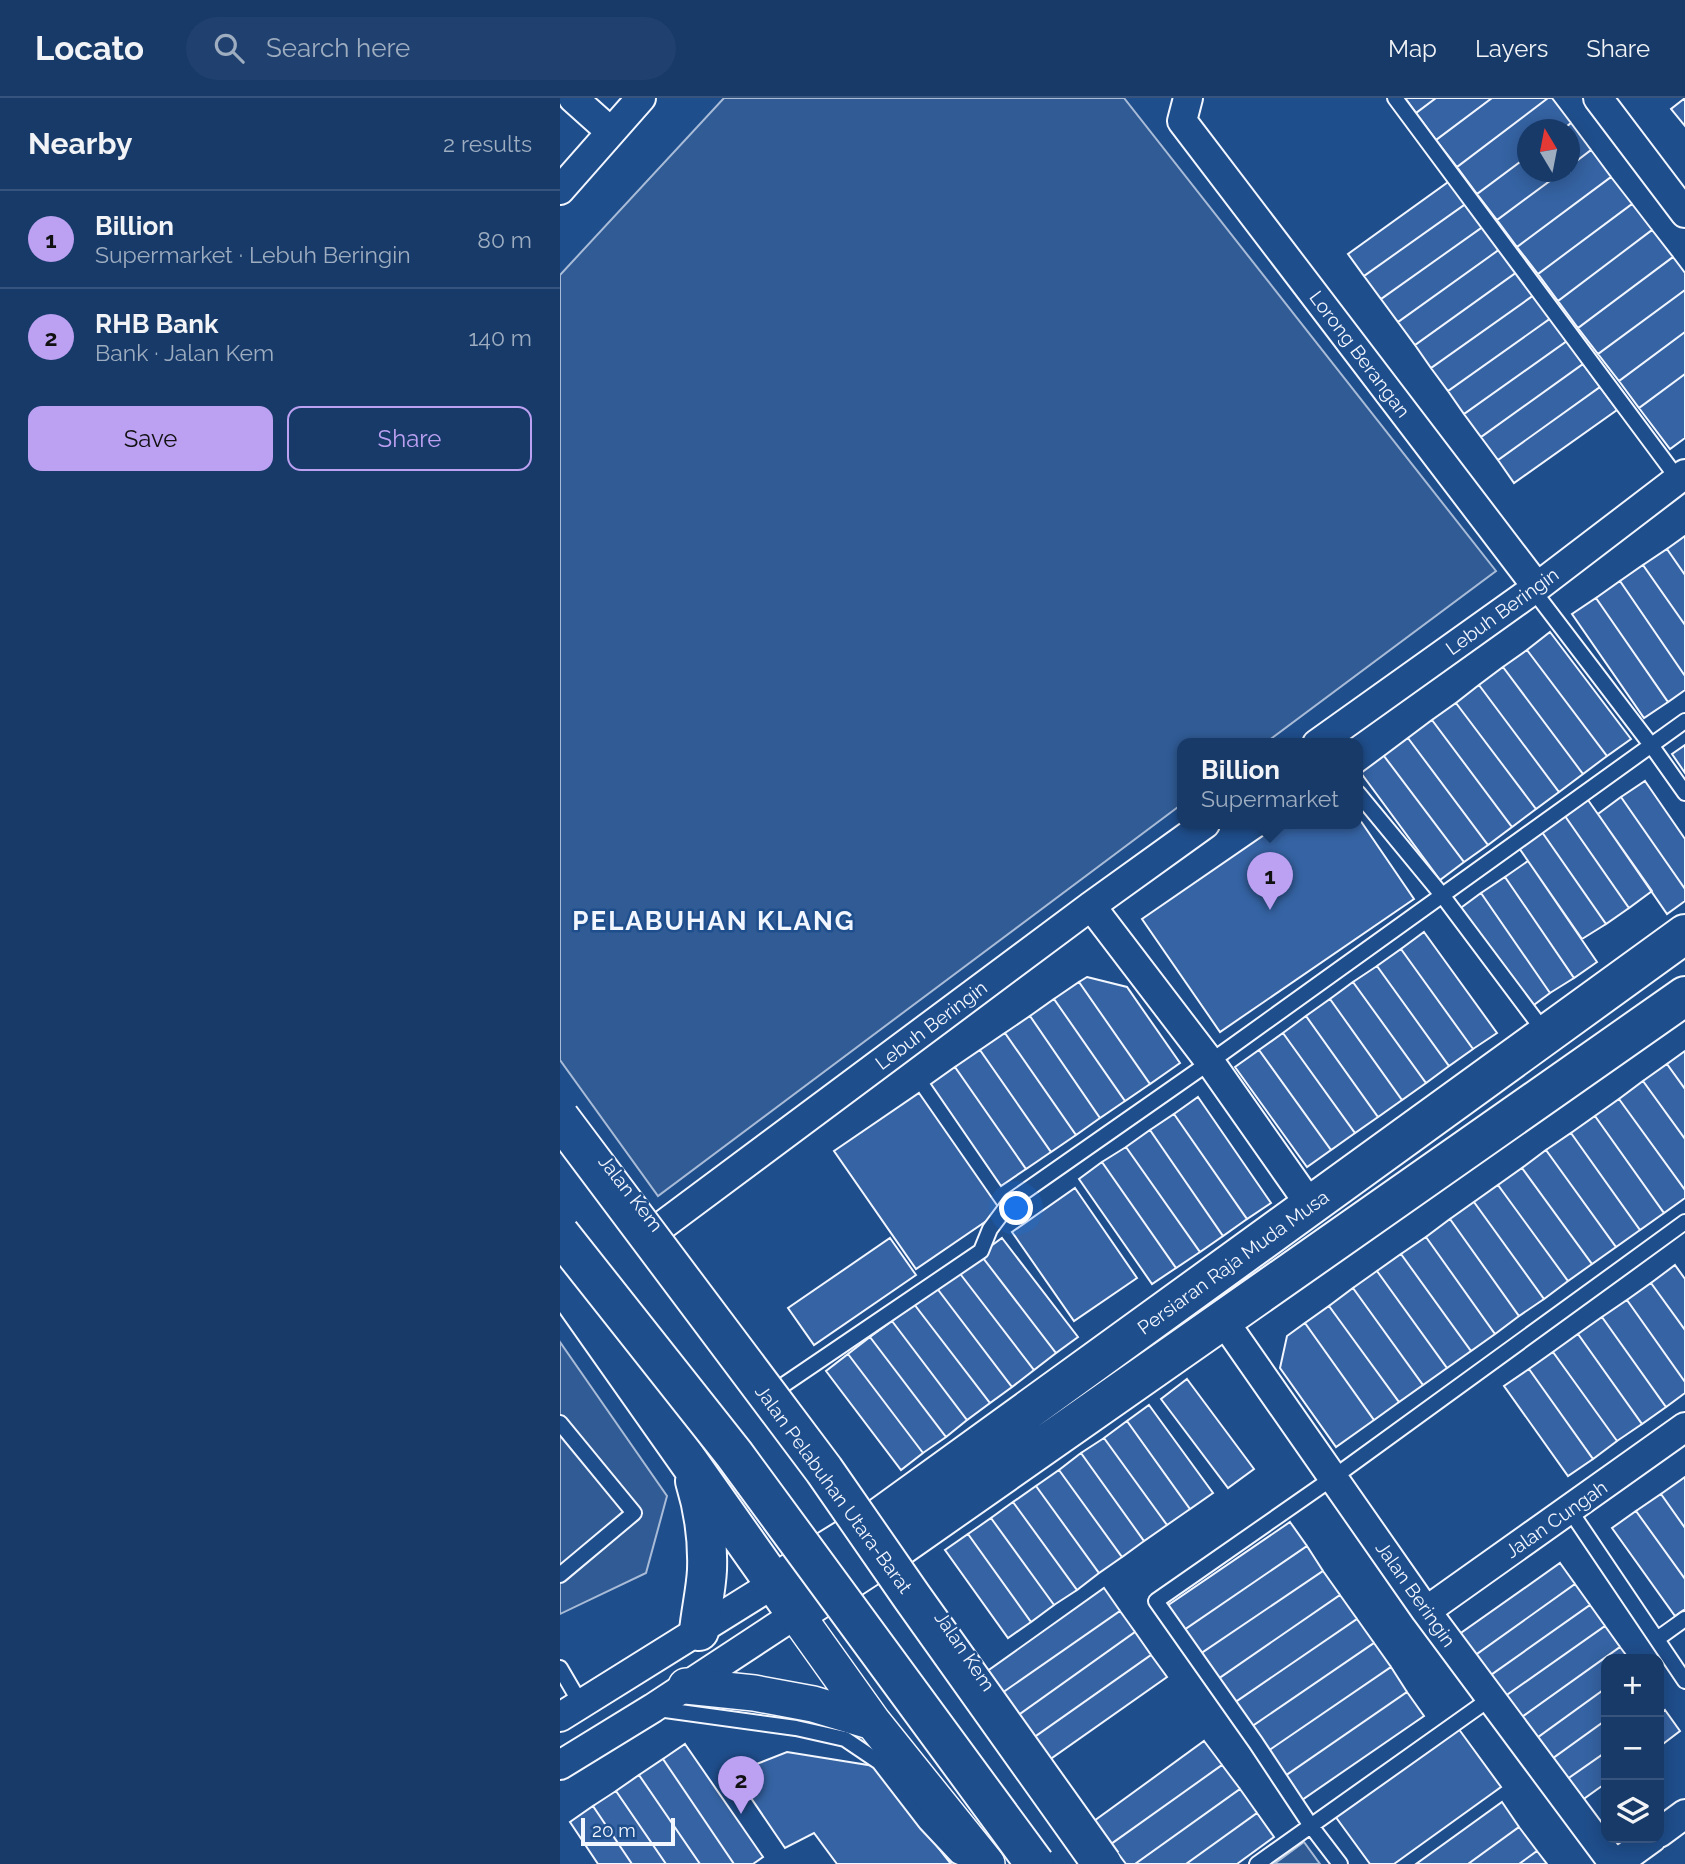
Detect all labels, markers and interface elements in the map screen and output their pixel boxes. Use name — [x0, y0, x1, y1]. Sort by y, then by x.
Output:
search box — [186, 17, 676, 80]
text: Locato — [35, 29, 144, 68]
icon: search — [210, 29, 248, 67]
text: Search here — [266, 33, 410, 63]
text: Map — [1388, 34, 1437, 63]
text: Layers — [1475, 34, 1548, 63]
text: Share — [1586, 34, 1650, 63]
north arrow — [1517, 119, 1580, 182]
text: Nearby — [28, 126, 132, 161]
text: 2 results — [443, 130, 532, 157]
text: Billion — [95, 211, 174, 241]
text: 1 — [45, 226, 57, 253]
text: 80 m — [477, 226, 532, 253]
text: Supermarket · Lebuh Beringin — [95, 241, 411, 268]
street label: Lorong Berangan — [1305, 286, 1415, 422]
text: RHB Bank — [95, 309, 218, 339]
text: 2 — [45, 324, 57, 351]
text: 140 m — [469, 324, 532, 351]
text: Bank · Jalan Kem — [95, 339, 274, 366]
button: Save — [28, 406, 273, 471]
button: Share — [287, 406, 532, 471]
street label: Lebuh Beringin — [1441, 563, 1563, 659]
popup — [1177, 738, 1363, 829]
text: Billion — [1201, 755, 1280, 785]
text: Supermarket — [1201, 785, 1339, 812]
pin: 1 — [1247, 852, 1293, 910]
district label: PELABUHAN KLANG — [572, 906, 856, 936]
street label: Lebuh Beringin — [871, 976, 991, 1074]
street label: Jalan Kem — [594, 1150, 668, 1236]
street label: Persiaran Raja Muda Musa — [1133, 1185, 1333, 1339]
your location — [999, 1191, 1033, 1225]
street label: Jalan Pelabuhan Utara-Barat — [751, 1381, 917, 1598]
street label: Jalan Cungah — [1501, 1476, 1611, 1562]
street label: Jalan Beringin — [1372, 1537, 1460, 1651]
street label: Jalan Kem — [930, 1607, 1000, 1695]
map controls — [1601, 1654, 1664, 1843]
button: + — [1601, 1654, 1664, 1717]
button: − — [1601, 1717, 1664, 1780]
pin: 2 — [718, 1756, 764, 1814]
button: layers — [1601, 1780, 1664, 1843]
scale bar — [581, 1815, 676, 1847]
text: 20 m — [592, 1819, 636, 1841]

